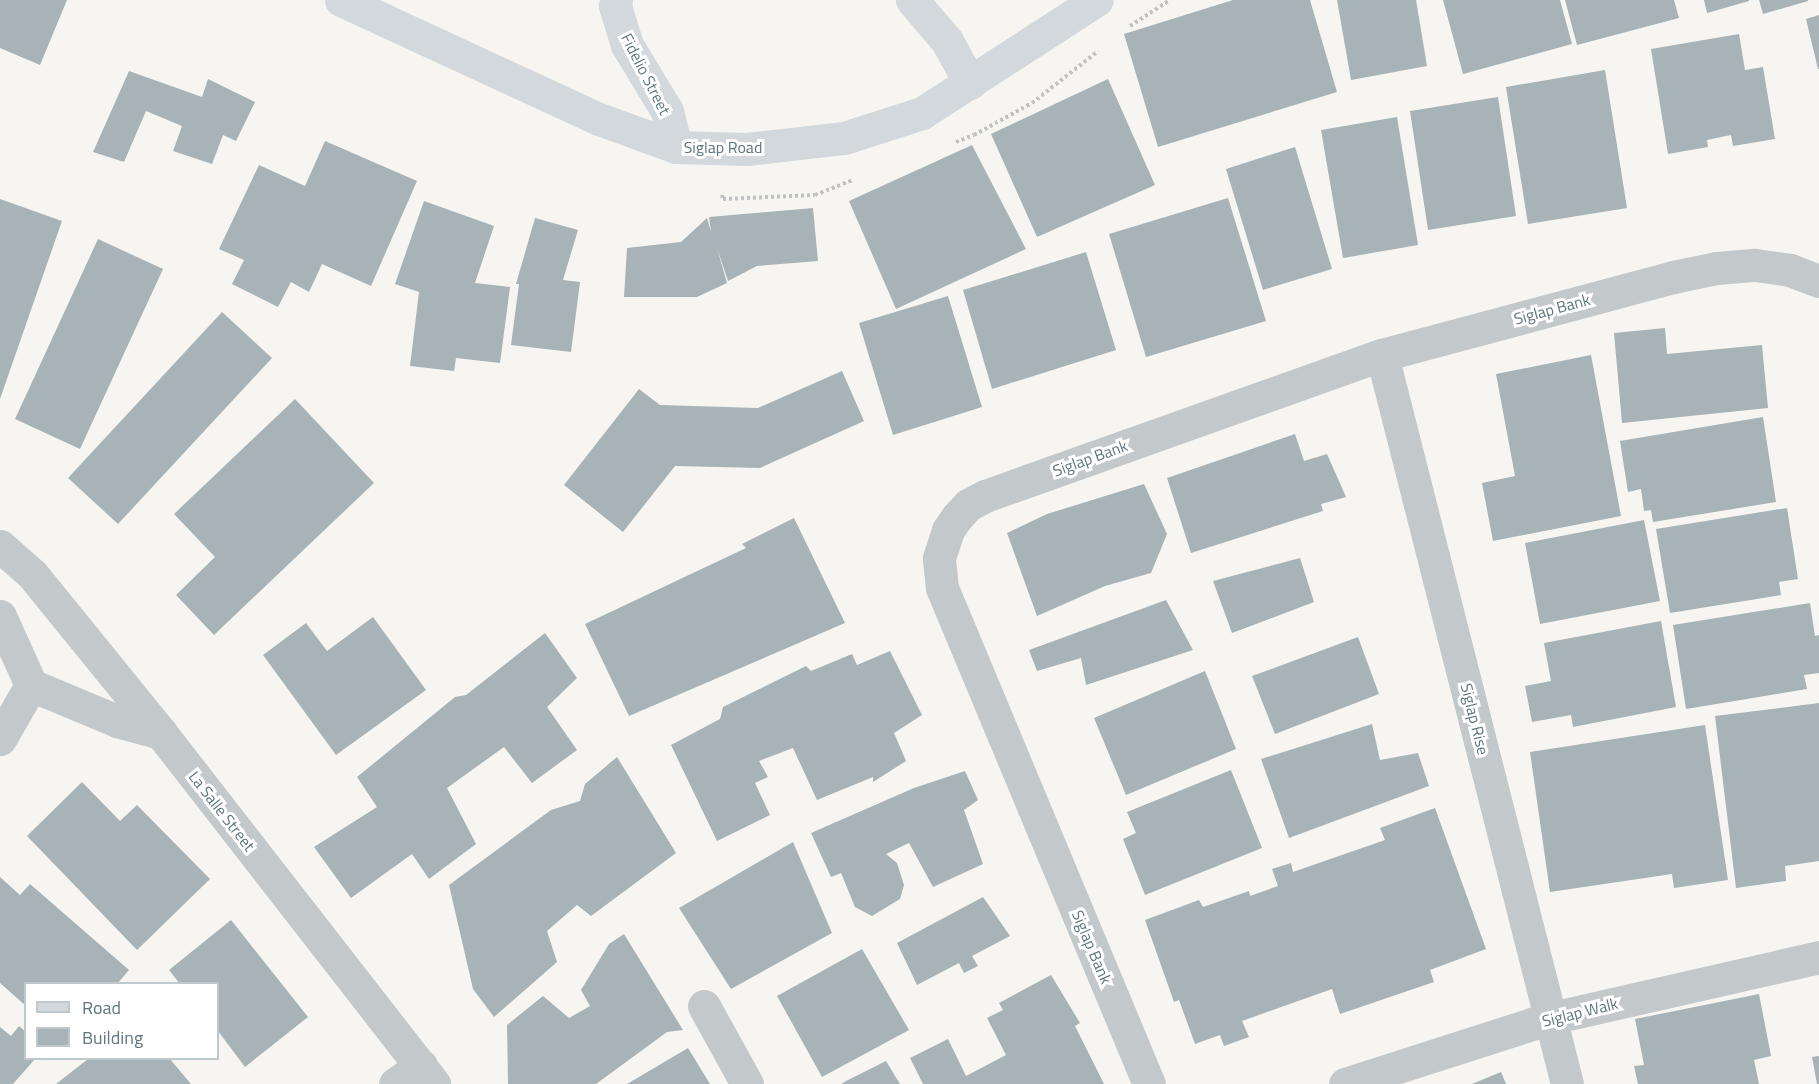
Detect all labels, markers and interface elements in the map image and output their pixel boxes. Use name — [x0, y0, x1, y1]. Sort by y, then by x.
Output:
street label: Fidelio Street — [617, 30, 675, 118]
street label: Siglap Road — [684, 137, 762, 157]
street label: Siglap Bank — [1512, 290, 1592, 328]
street label: Siglap Bank — [1050, 436, 1130, 480]
street label: Siglap Rise — [1457, 681, 1493, 757]
street label: La Salle Street — [185, 767, 259, 855]
street label: Siglap Bank — [1068, 907, 1116, 987]
legend — [24, 982, 219, 1060]
street label: Siglap Walk — [1540, 993, 1620, 1031]
text: Road — [82, 994, 121, 1021]
text: Building — [82, 1024, 143, 1051]

